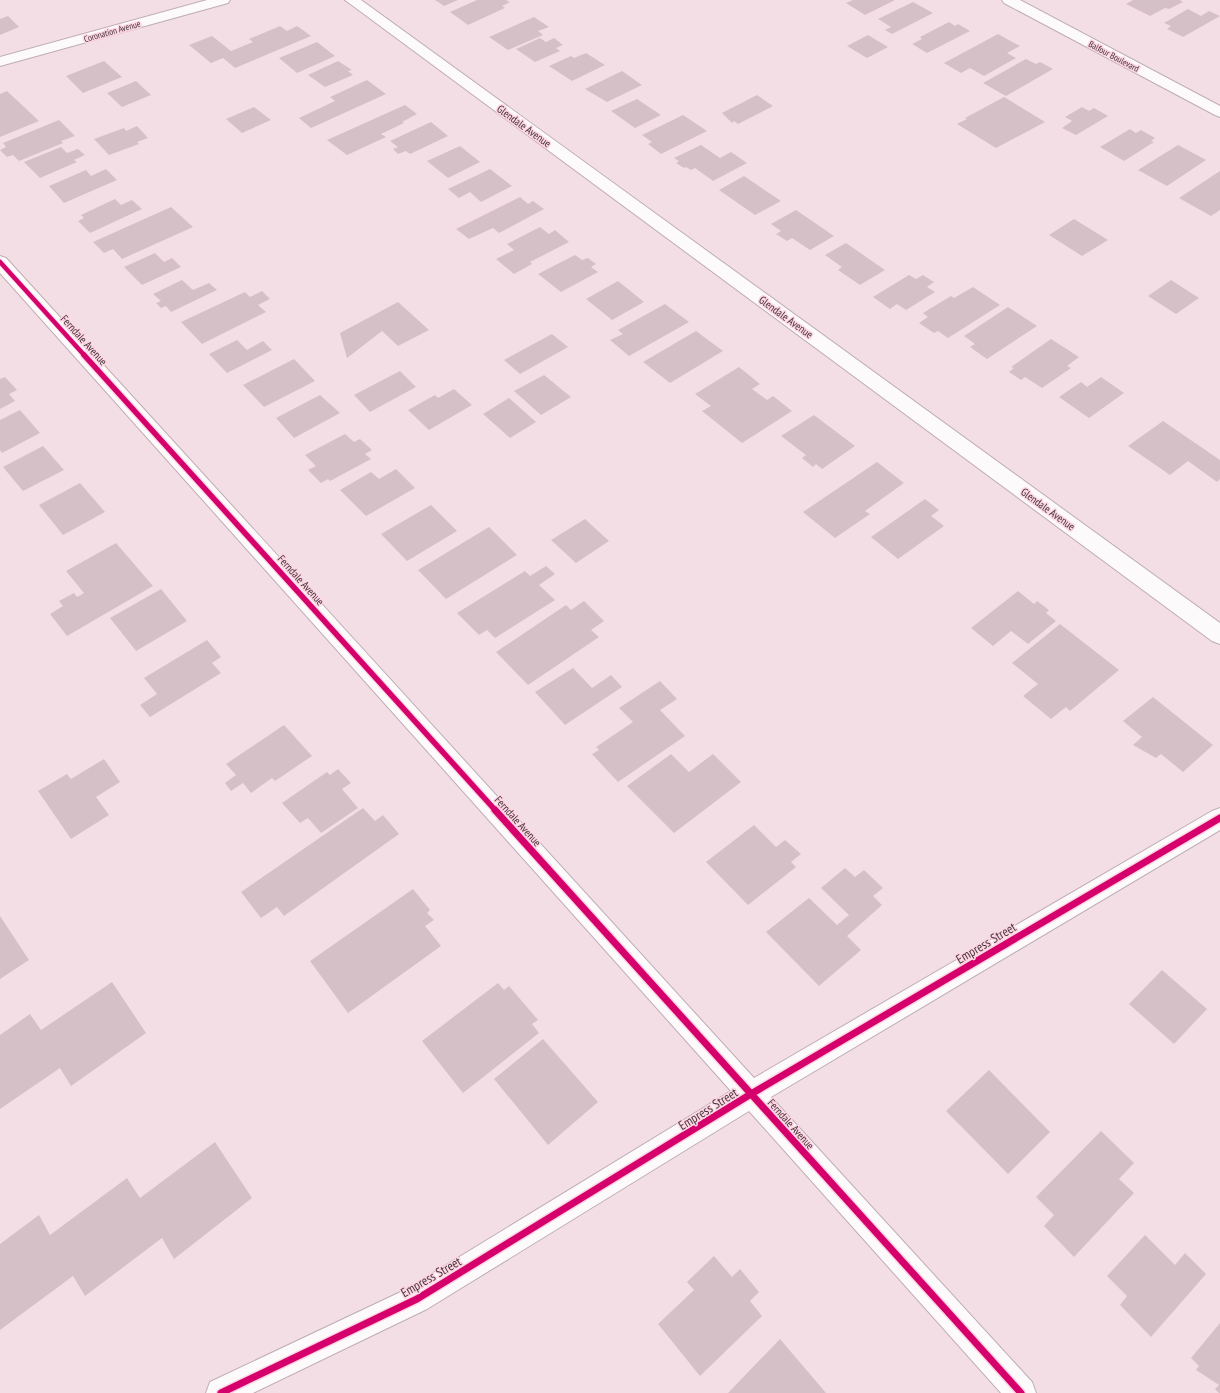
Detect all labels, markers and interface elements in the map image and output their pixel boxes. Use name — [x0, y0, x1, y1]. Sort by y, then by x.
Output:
street label: Coronation Avenue — [82, 18, 142, 44]
street label: Balfour Boulevard — [1087, 38, 1141, 74]
street label: Glendale Avenue — [494, 102, 554, 151]
street label: Glendale Avenue — [756, 293, 816, 342]
street label: Ferndale Avenue — [58, 312, 111, 368]
street label: Glendale Avenue — [1018, 485, 1078, 534]
street label: Ferndale Avenue — [275, 552, 328, 608]
street label: Ferndale Avenue — [492, 793, 545, 849]
street label: Empress Street — [953, 918, 1019, 968]
street label: Empress Street — [675, 1084, 741, 1134]
street label: Ferndale Avenue — [765, 1096, 818, 1152]
street label: Empress Street — [398, 1253, 465, 1301]

